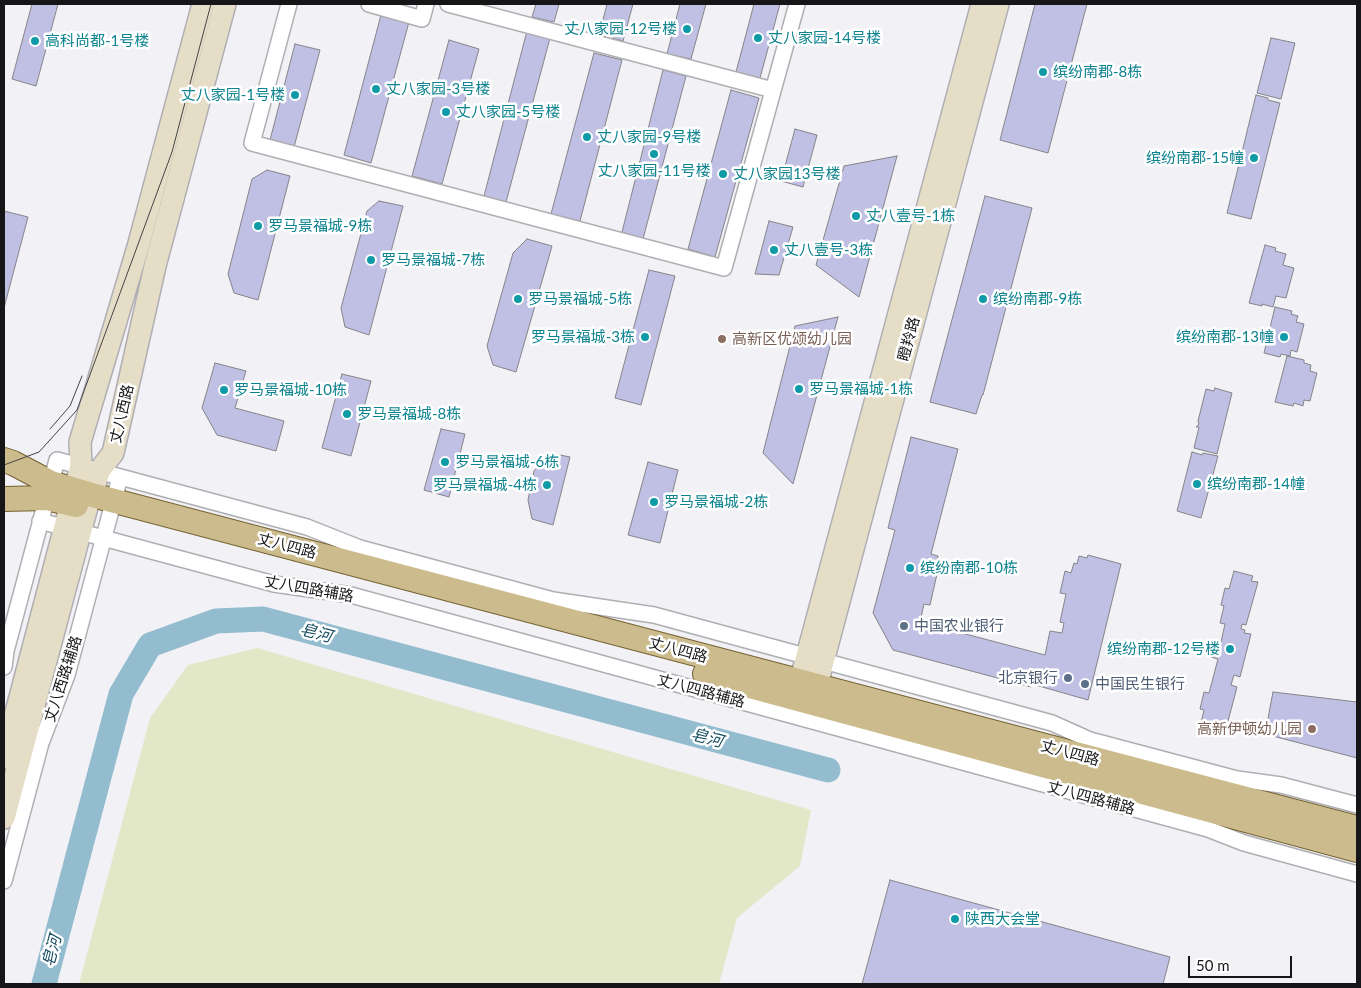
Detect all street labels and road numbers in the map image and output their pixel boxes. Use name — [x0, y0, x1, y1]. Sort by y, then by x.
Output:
street label: 瞪羚路 — [894, 315, 924, 363]
street label: 丈八西路 — [106, 383, 138, 445]
street label: 丈八四路 — [256, 530, 318, 562]
street label: 丈八四路辅路 — [263, 572, 355, 606]
street label: 丈八西路辅路 — [41, 633, 85, 725]
street label: 丈八四路 — [647, 634, 709, 666]
street label: 丈八四路辅路 — [655, 671, 747, 711]
street label: 丈八四路 — [1039, 737, 1101, 769]
street label: 丈八四路辅路 — [1045, 778, 1137, 818]

